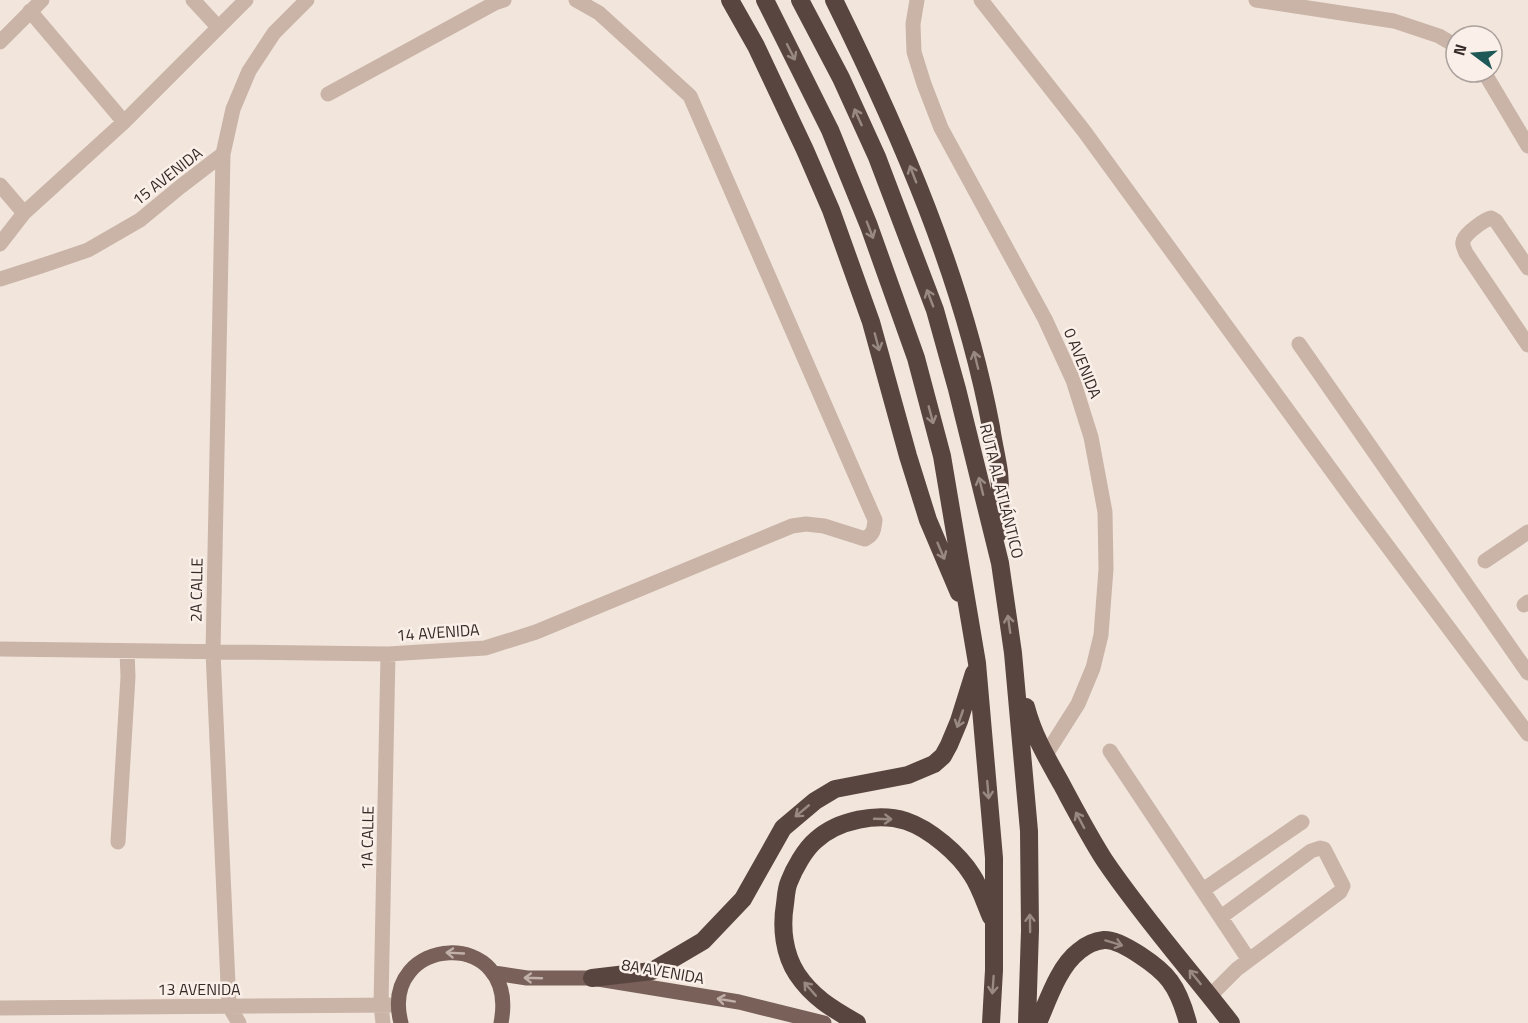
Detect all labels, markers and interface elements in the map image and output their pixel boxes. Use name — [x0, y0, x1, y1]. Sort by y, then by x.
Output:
north arrow — [1444, 24, 1504, 84]
text: N — [1447, 41, 1473, 59]
one-way arrow — [785, 43, 797, 60]
one-way arrow — [852, 108, 864, 126]
street label: 15 AVENIDA — [127, 141, 207, 211]
one-way arrow — [907, 165, 918, 184]
one-way arrow — [865, 220, 876, 239]
one-way arrow — [924, 289, 935, 308]
street label: 0 AVENIDA — [1058, 324, 1108, 402]
one-way arrow — [872, 332, 883, 351]
one-way arrow — [970, 351, 981, 370]
one-way arrow — [926, 405, 937, 424]
street label: RUTA AL ATLÁNTICO — [974, 421, 1030, 561]
one-way arrow — [975, 477, 987, 496]
one-way arrow — [936, 541, 947, 559]
street label: 2A CALLE — [183, 557, 209, 622]
one-way arrow — [1003, 614, 1014, 634]
street label: 14 AVENIDA — [396, 617, 481, 647]
one-way arrow — [953, 709, 964, 728]
one-way arrow — [983, 780, 994, 800]
street label: 1A CALLE — [354, 805, 380, 870]
one-way arrow — [794, 805, 810, 818]
one-way arrow — [1074, 811, 1085, 829]
one-way arrow — [872, 813, 892, 824]
one-way arrow — [1024, 913, 1036, 933]
one-way arrow — [1104, 938, 1123, 949]
one-way arrow — [446, 948, 466, 959]
street label: 8A AVENIDA — [620, 952, 707, 990]
one-way arrow — [1188, 969, 1201, 985]
one-way arrow — [524, 972, 544, 984]
one-way arrow — [988, 975, 999, 995]
street label: 13 AVENIDA — [157, 977, 241, 1001]
one-way arrow — [803, 982, 817, 997]
one-way arrow — [717, 994, 737, 1005]

